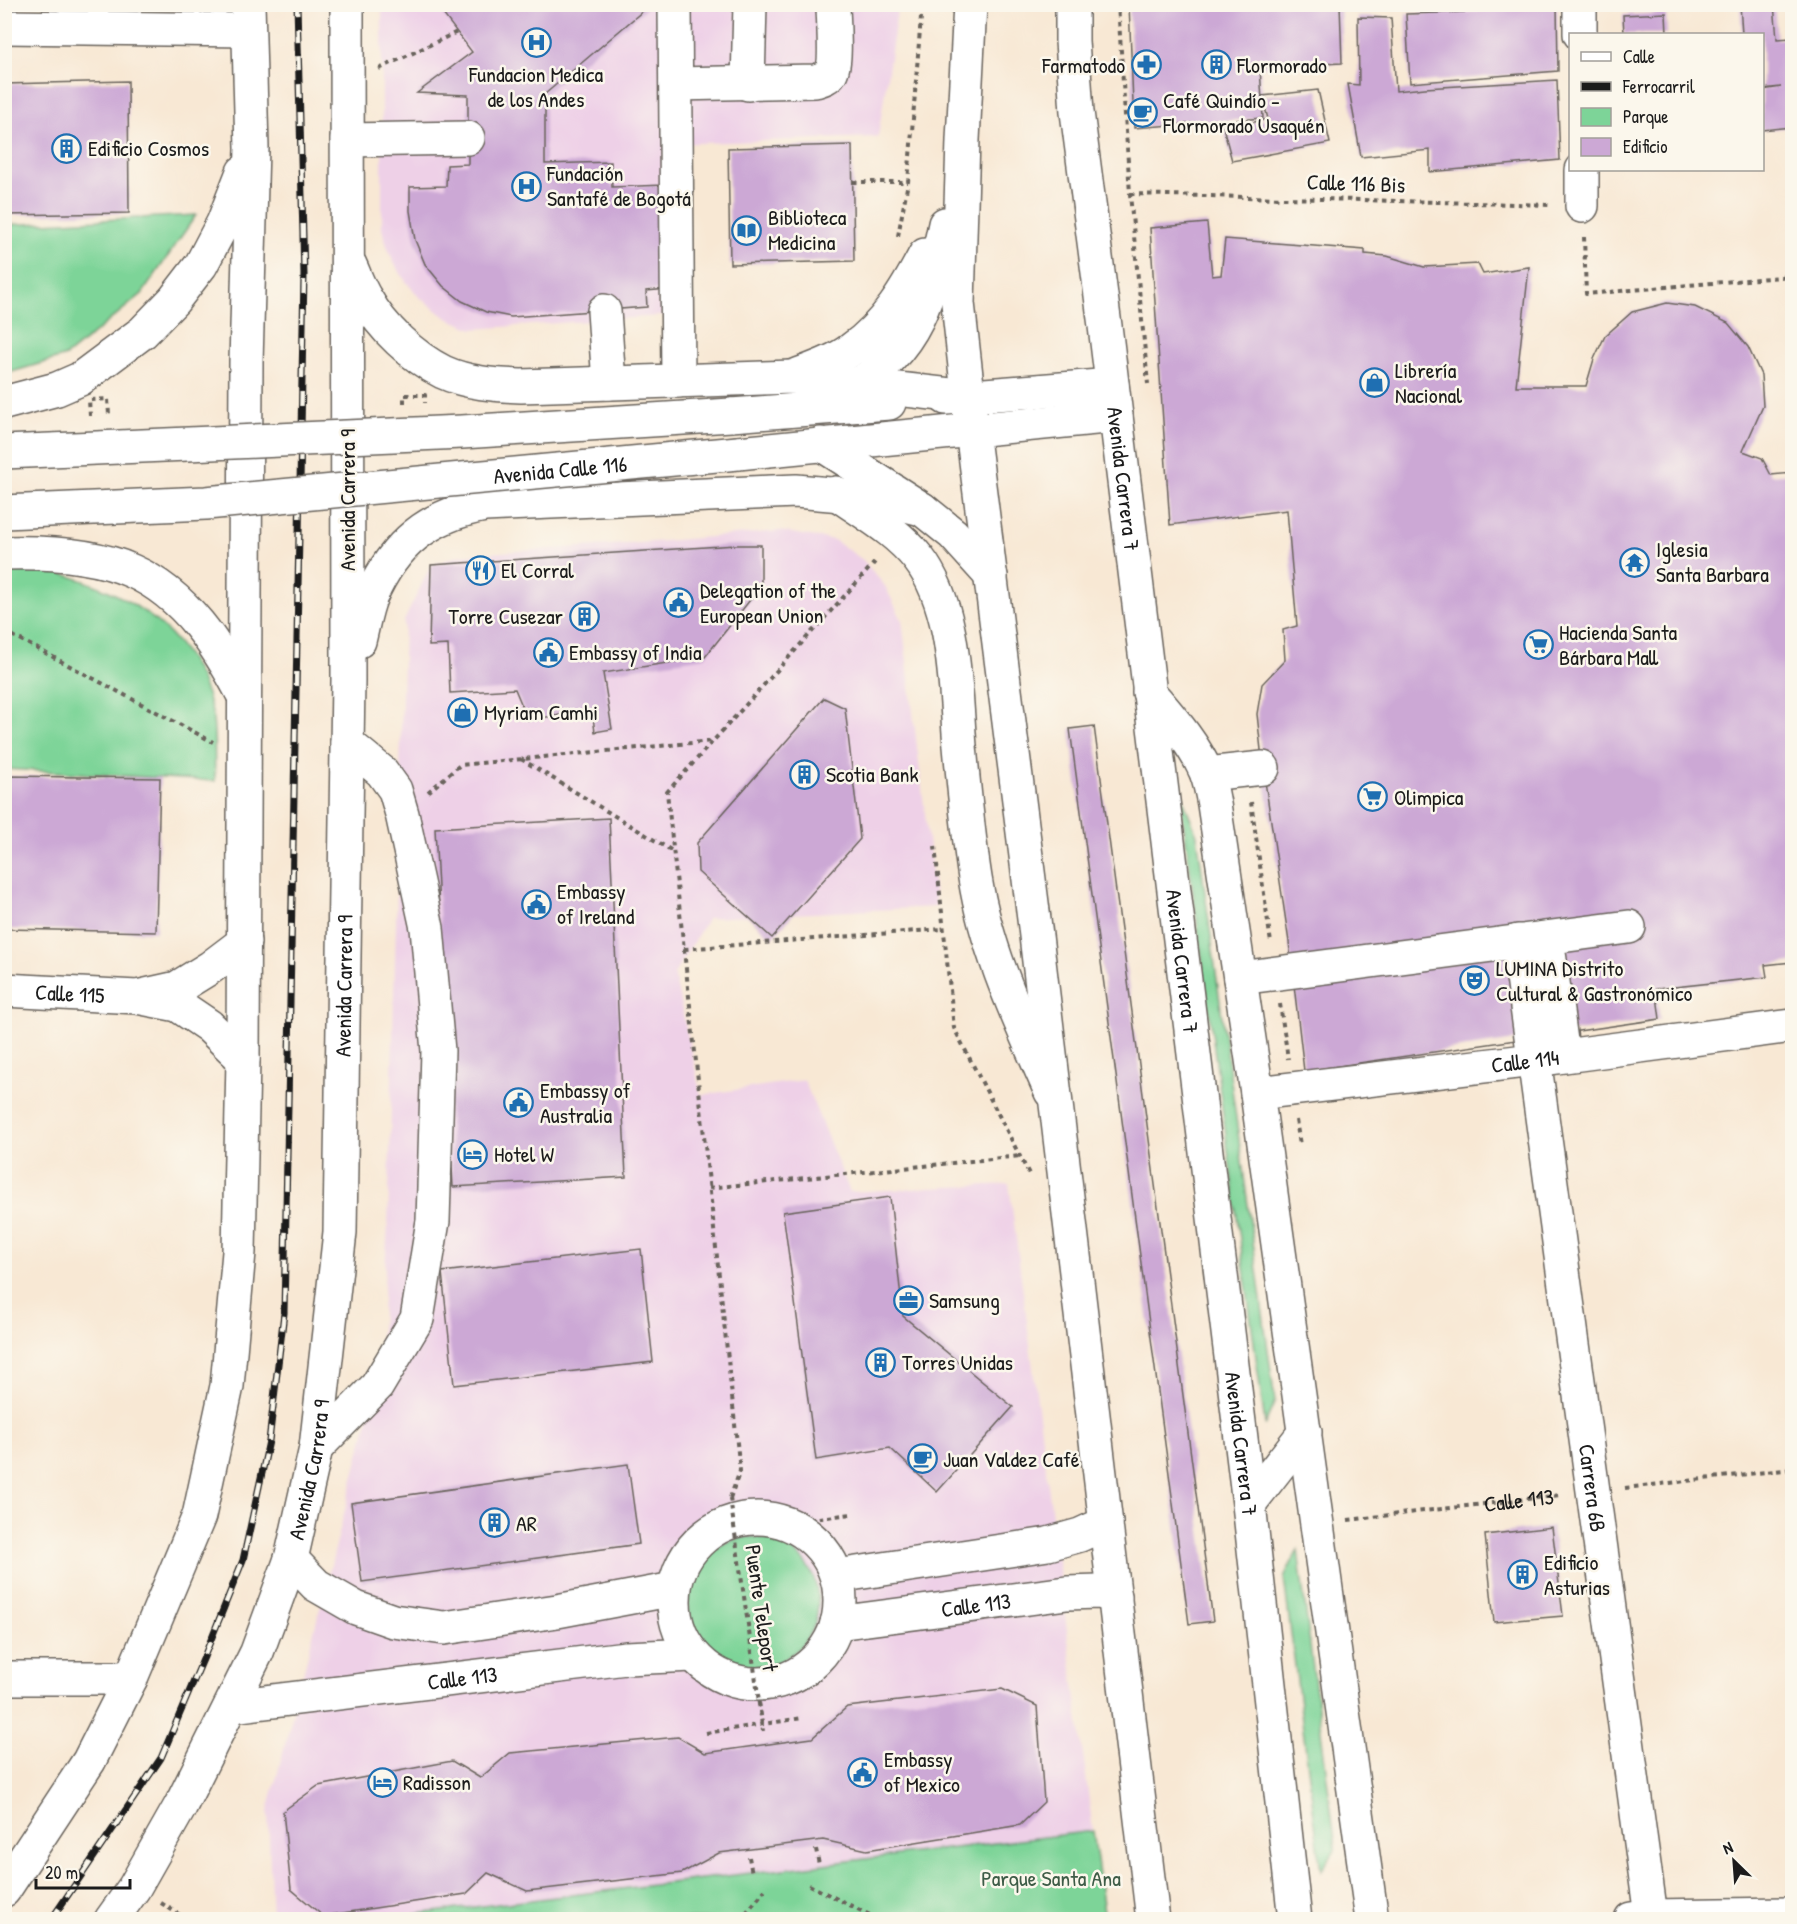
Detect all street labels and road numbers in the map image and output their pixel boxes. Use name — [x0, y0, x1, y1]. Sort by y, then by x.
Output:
street label: Calle 116 Bis — [1306, 166, 1406, 200]
street label: Avenida Carrera 7 — [1100, 405, 1147, 553]
street label: Avenida Carrera 9 — [332, 429, 362, 571]
street label: Avenida Calle 116 — [492, 448, 629, 491]
street label: Avenida Carrera 7 — [1159, 887, 1206, 1035]
street label: Avenida Carrera 9 — [328, 914, 360, 1057]
street label: Calle 115 — [35, 977, 105, 1010]
street label: Calle 114 — [1489, 1042, 1561, 1080]
street label: Avenida Carrera 7 — [1218, 1370, 1265, 1517]
street label: Avenida Carrera 9 — [281, 1398, 336, 1543]
street label: Carrera 6B — [1572, 1442, 1613, 1534]
street label: Calle 113 — [1482, 1481, 1555, 1519]
street label: Puente Teleport — [738, 1543, 786, 1674]
street label: Calle 113 — [939, 1585, 1013, 1624]
street label: Calle 113 — [426, 1659, 499, 1697]

